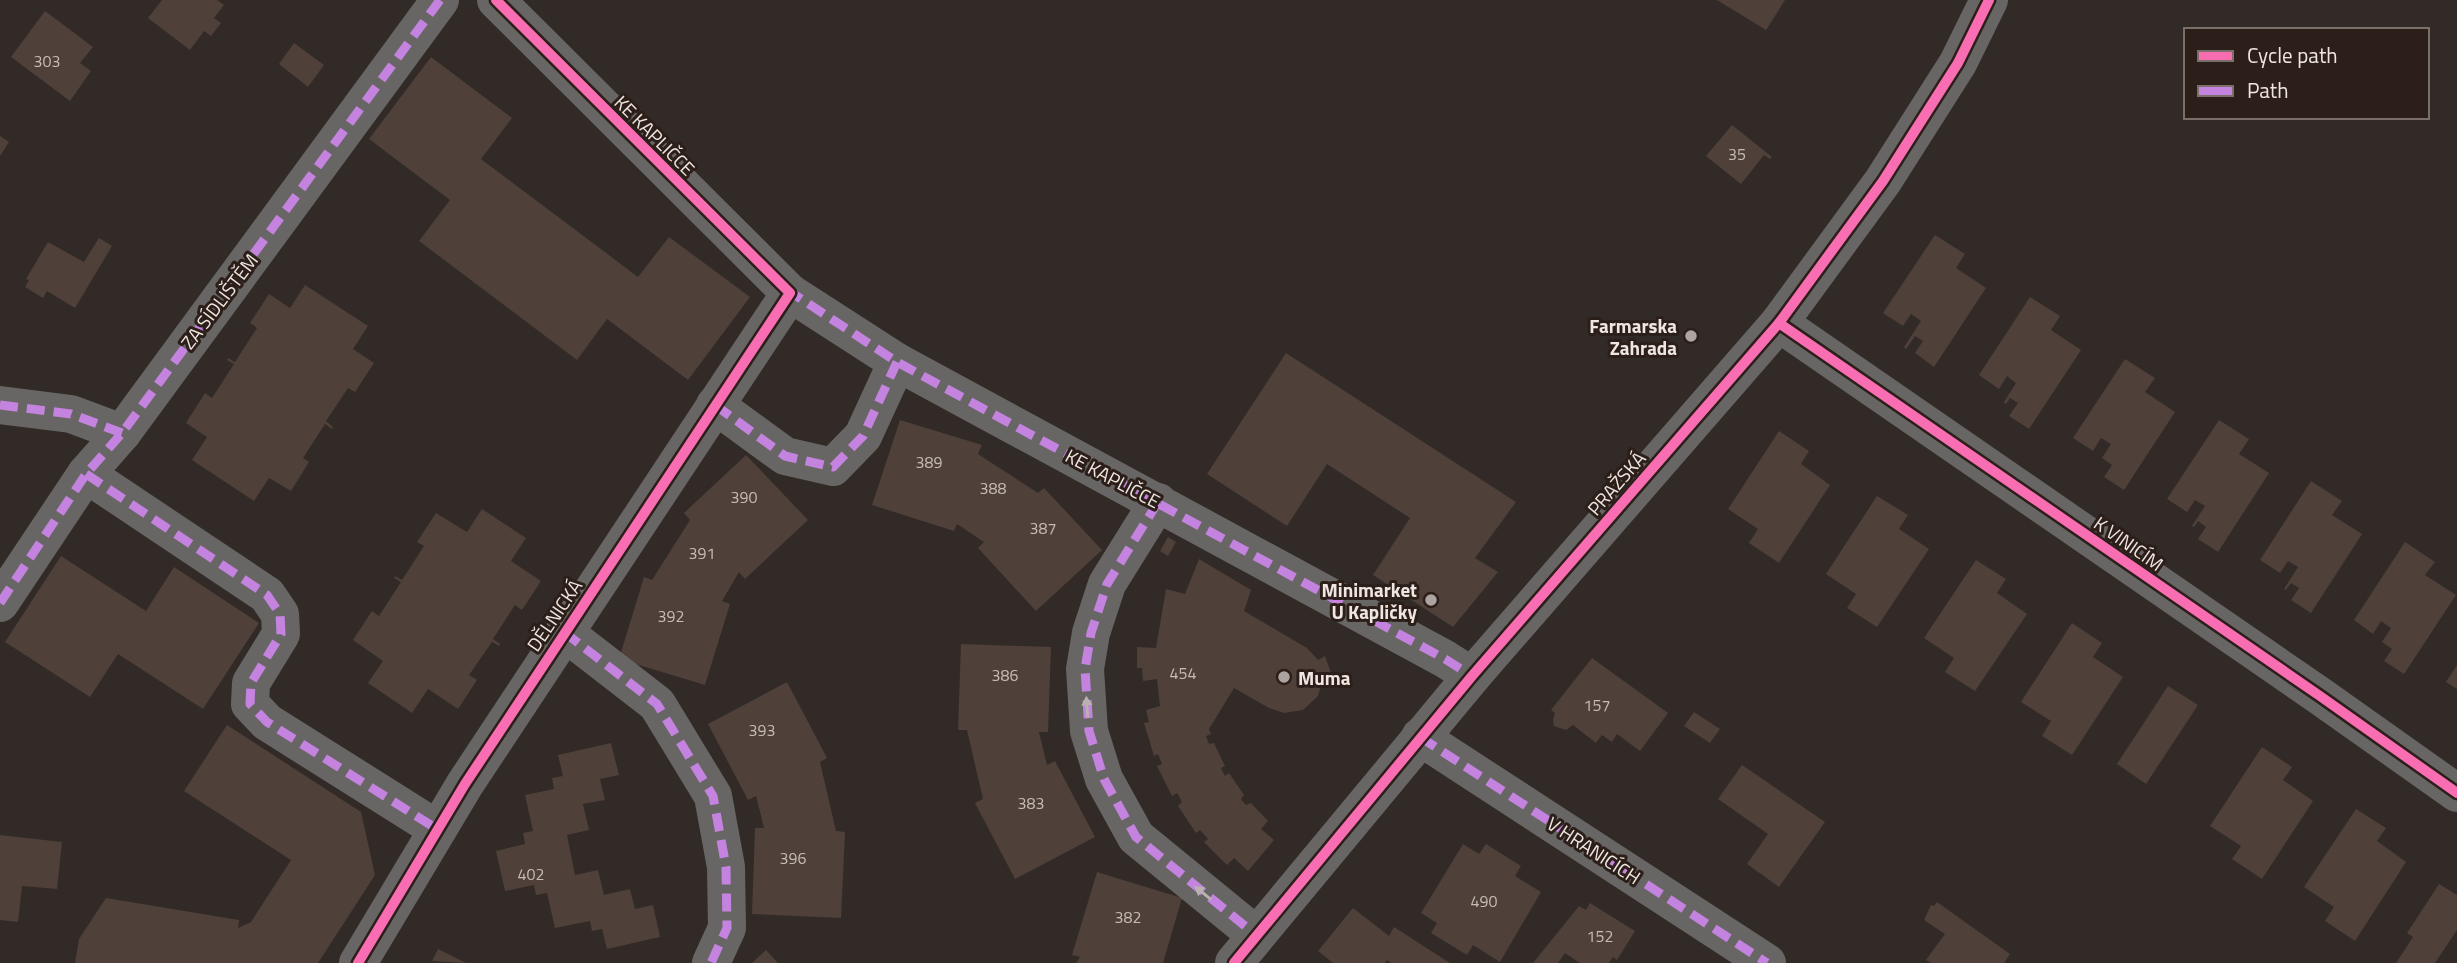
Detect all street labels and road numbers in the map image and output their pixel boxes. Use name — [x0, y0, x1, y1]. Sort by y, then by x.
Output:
street label: KE KAPLIČCE — [608, 88, 702, 182]
street label: ZA SÍDLIŠTĚM — [173, 247, 265, 355]
street label: KE KAPLIČCE — [1060, 441, 1166, 515]
street label: PRAŽSKÁ — [1580, 445, 1652, 521]
street label: K VINICÍM — [2088, 508, 2170, 578]
street label: DĚLNICKÁ — [519, 573, 589, 657]
street label: V HRANICÍCH — [1541, 809, 1647, 891]

